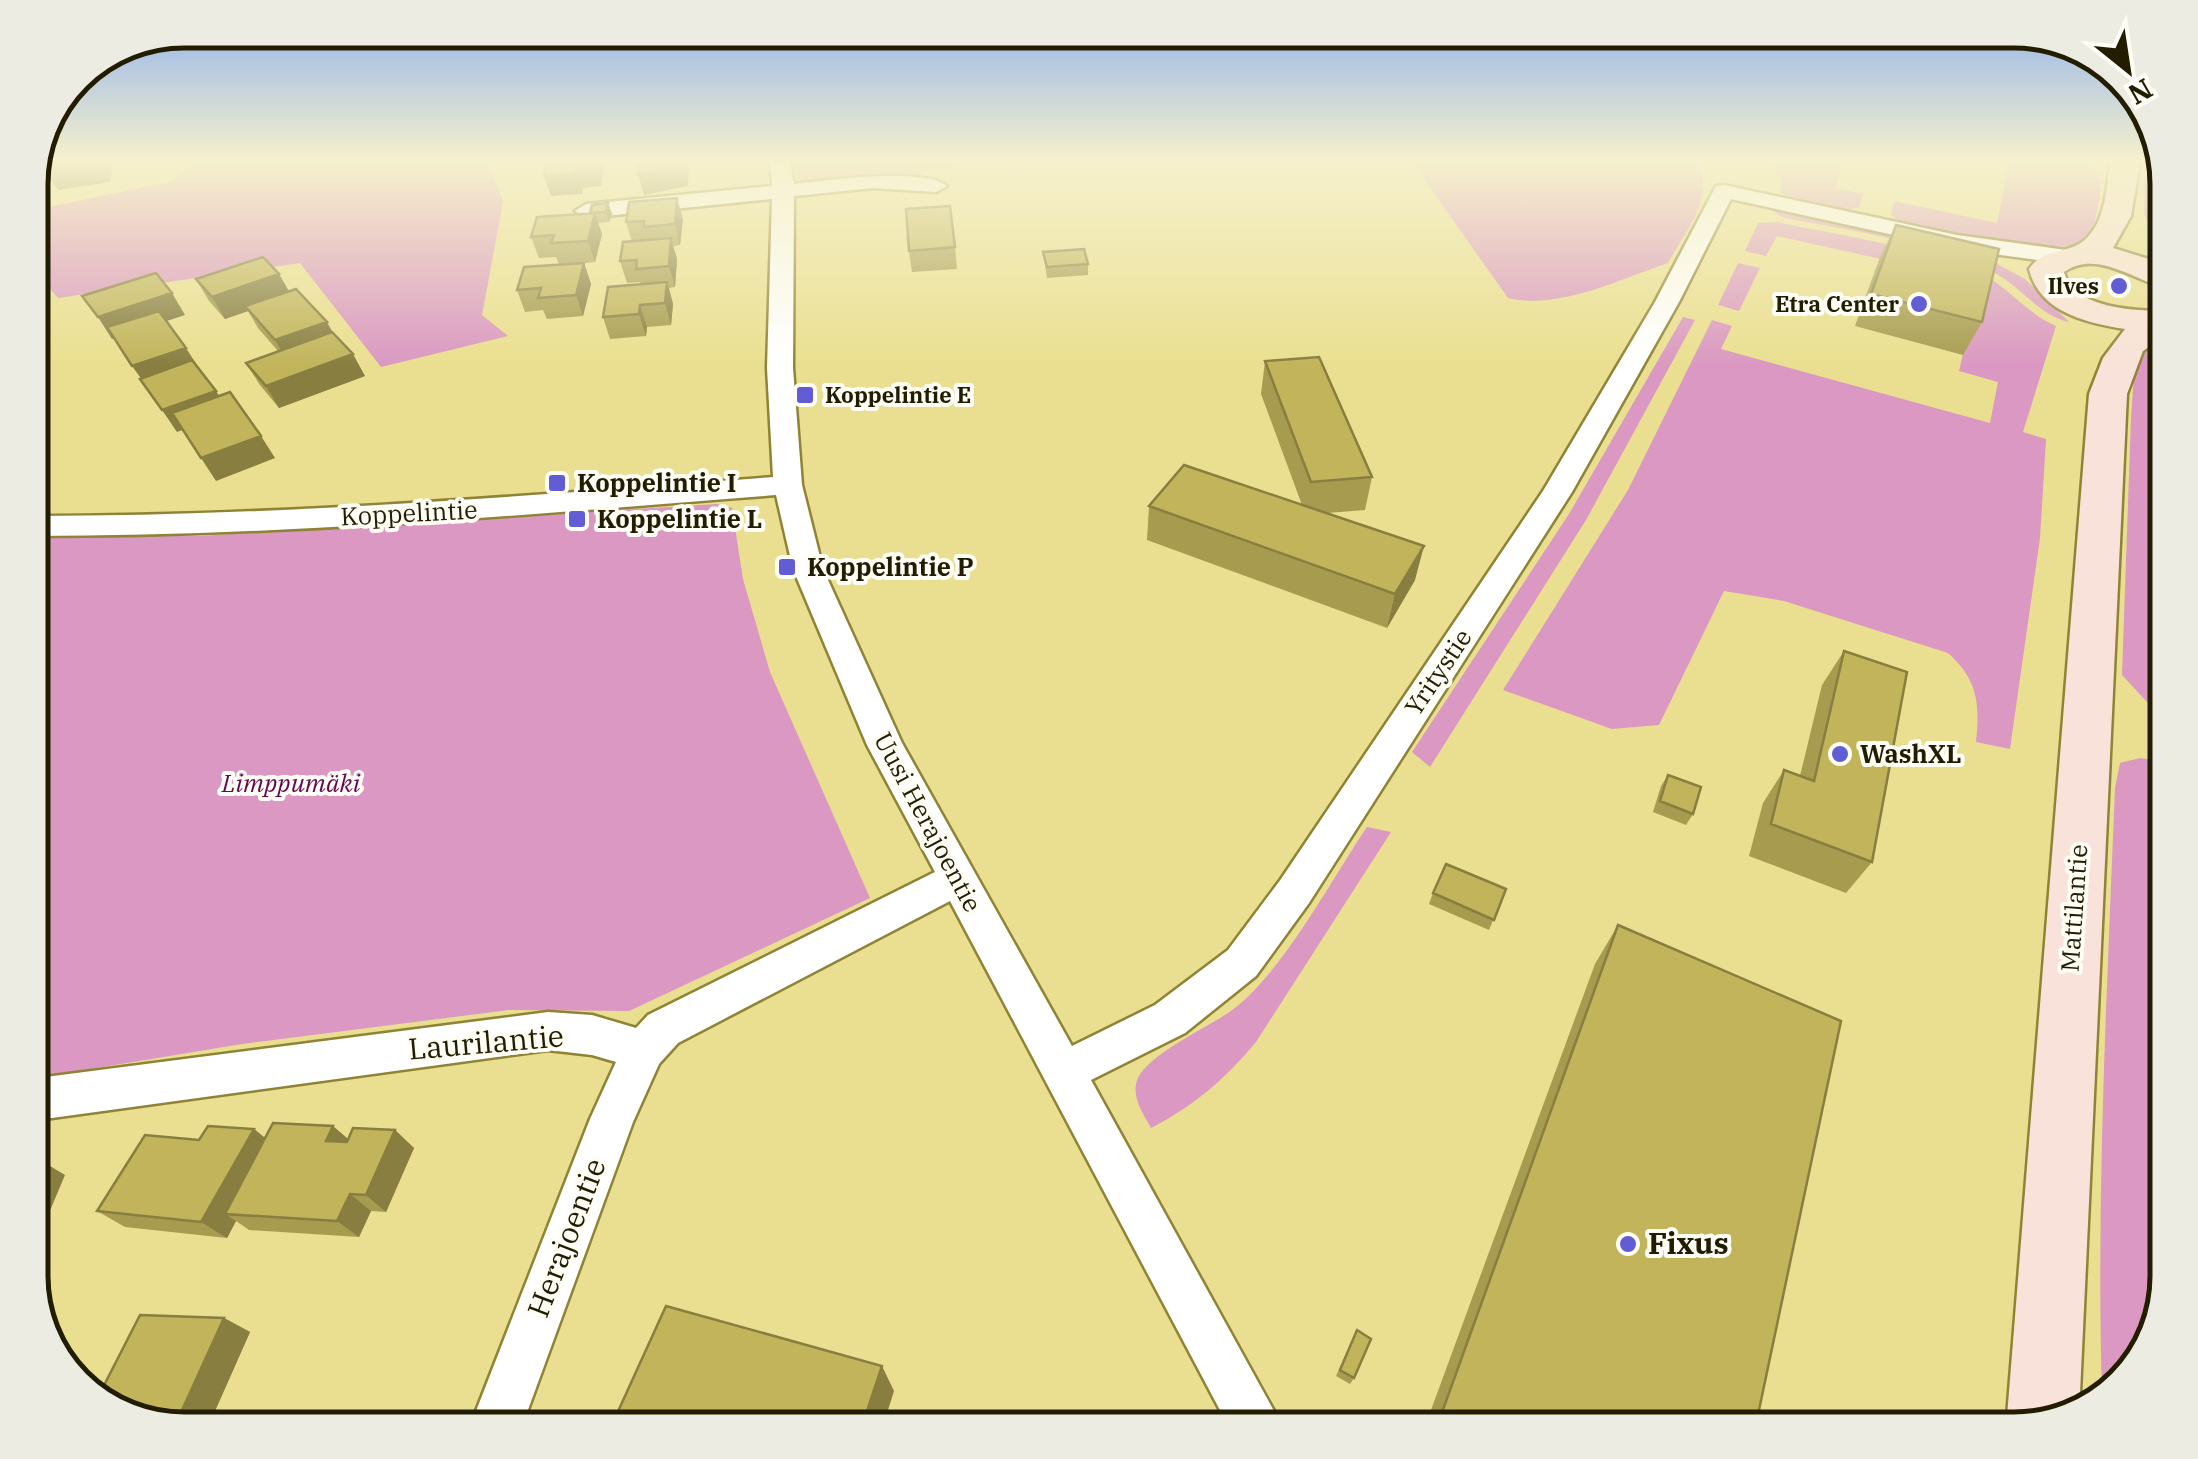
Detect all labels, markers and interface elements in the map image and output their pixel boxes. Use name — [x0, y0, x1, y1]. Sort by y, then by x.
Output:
north arrow — [2078, 20, 2178, 120]
text: N — [2122, 71, 2160, 114]
place label: Ilves — [2048, 271, 2099, 300]
marker: Ilves — [2108, 275, 2130, 297]
place label: Etra Center — [1775, 289, 1899, 318]
marker: Etra Center — [1908, 293, 1930, 315]
place label: Koppelintie E — [825, 380, 971, 409]
marker: Koppelintie E — [794, 384, 816, 406]
place label: Koppelintie I — [577, 466, 736, 499]
marker: Koppelintie I — [546, 472, 568, 494]
street label: Koppelintie — [340, 492, 478, 533]
place label: Koppelintie L — [597, 502, 762, 535]
marker: Koppelintie L — [566, 508, 588, 530]
place label: Koppelintie P — [807, 550, 974, 583]
marker: Koppelintie P — [776, 556, 798, 578]
street label: Yritystie — [1397, 622, 1479, 721]
street label: Uusi Herajoentie — [867, 726, 990, 917]
place label: WashXL — [1860, 737, 1961, 770]
marker: WashXL — [1829, 743, 1851, 765]
park label: Limppumäki — [221, 766, 361, 799]
street label: Mattilantie — [2053, 843, 2094, 973]
street label: Laurilantie — [406, 1015, 565, 1068]
street label: Herajoentie — [517, 1152, 614, 1322]
place label: Fixus — [1648, 1223, 1729, 1262]
marker: Fixus — [1617, 1233, 1639, 1255]

